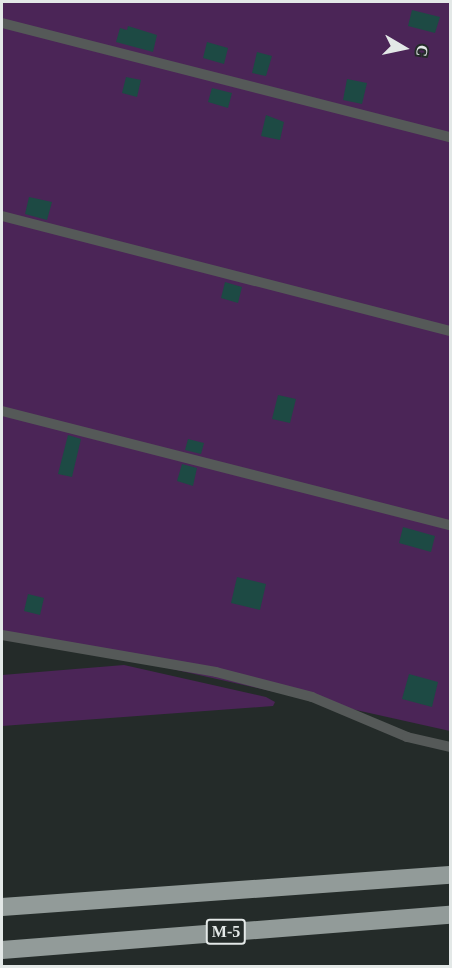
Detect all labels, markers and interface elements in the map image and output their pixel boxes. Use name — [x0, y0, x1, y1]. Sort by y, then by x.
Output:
north arrow — [374, 18, 434, 78]
text: С — [413, 44, 432, 58]
road number: М-5 — [205, 919, 247, 945]

